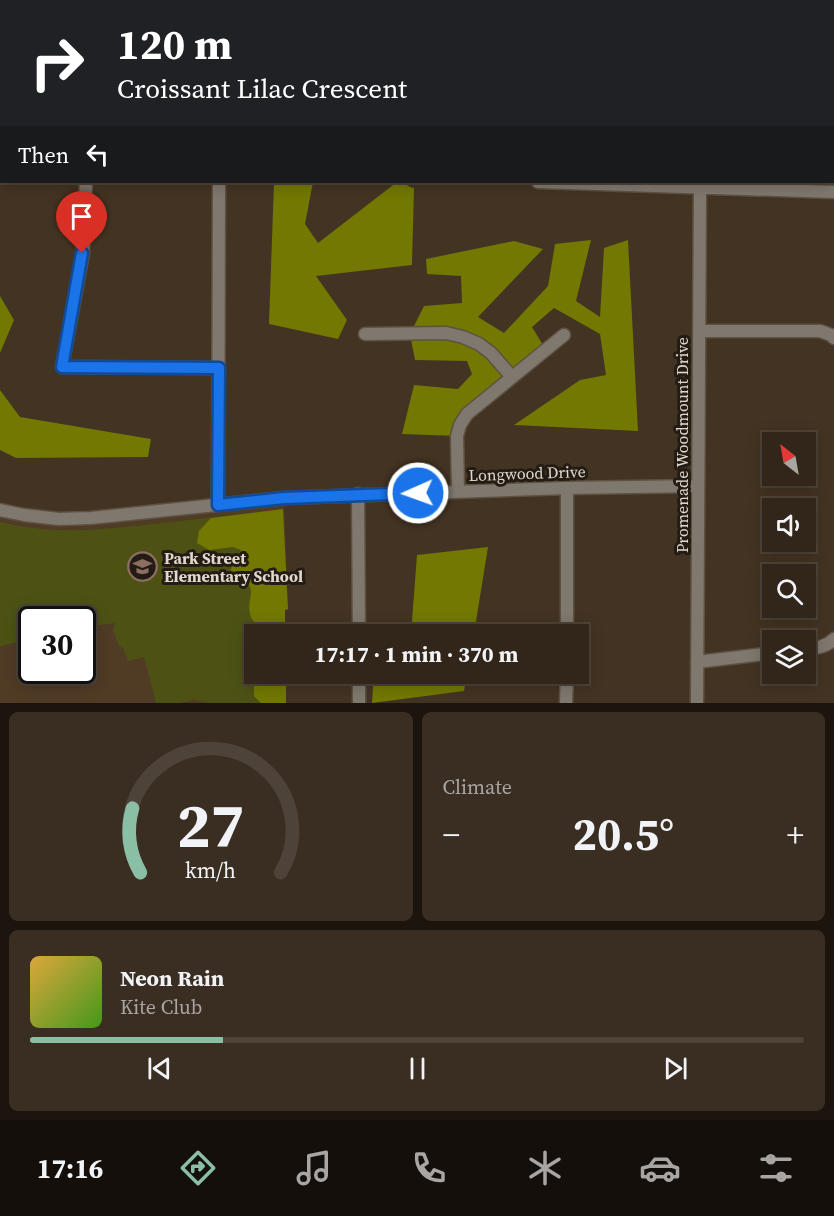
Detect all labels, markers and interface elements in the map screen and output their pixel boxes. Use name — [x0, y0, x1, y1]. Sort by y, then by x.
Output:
text: 120 m — [117, 15, 232, 73]
icon: right — [18, 24, 96, 102]
text: Croissant Lilac Crescent — [117, 70, 407, 107]
icon: left — [81, 138, 114, 171]
text: Then — [18, 140, 69, 170]
pin — [56, 191, 107, 253]
icon: arrive — [65, 200, 98, 233]
street label: Promenade Woodmount Drive — [671, 337, 693, 553]
north arrow — [762, 432, 816, 486]
map controls — [762, 432, 816, 684]
street label: Longwood Drive — [468, 460, 586, 486]
position arrow — [386, 461, 450, 525]
button: sound — [762, 498, 816, 552]
place label: Park Street Elementary School — [164, 547, 303, 587]
school or university icon: Park Street Elementary School — [127, 551, 159, 583]
button: search — [762, 564, 816, 618]
speed limit sign: 30 — [18, 606, 96, 684]
button: layers — [762, 630, 816, 684]
text: 17:17 · 1 min · 370 m — [315, 639, 518, 669]
text: Climate — [443, 773, 512, 801]
text: 27 — [177, 782, 245, 868]
text: 20.5° — [573, 803, 674, 865]
text: − — [443, 812, 460, 857]
text: + — [787, 812, 804, 857]
text: km/h — [185, 857, 236, 886]
text: Neon Rain — [120, 963, 224, 993]
text: Kite Club — [120, 993, 202, 1021]
icon: previous — [143, 1052, 176, 1085]
icon: pause — [401, 1052, 434, 1085]
icon: next — [659, 1052, 692, 1085]
icon: directions — [177, 1147, 219, 1189]
icon: music — [293, 1147, 335, 1189]
icon: phone — [408, 1147, 450, 1189]
icon: climate — [524, 1147, 566, 1189]
icon: car — [639, 1147, 681, 1189]
icon: filters — [755, 1147, 797, 1189]
text: 17:16 — [37, 1150, 103, 1187]

